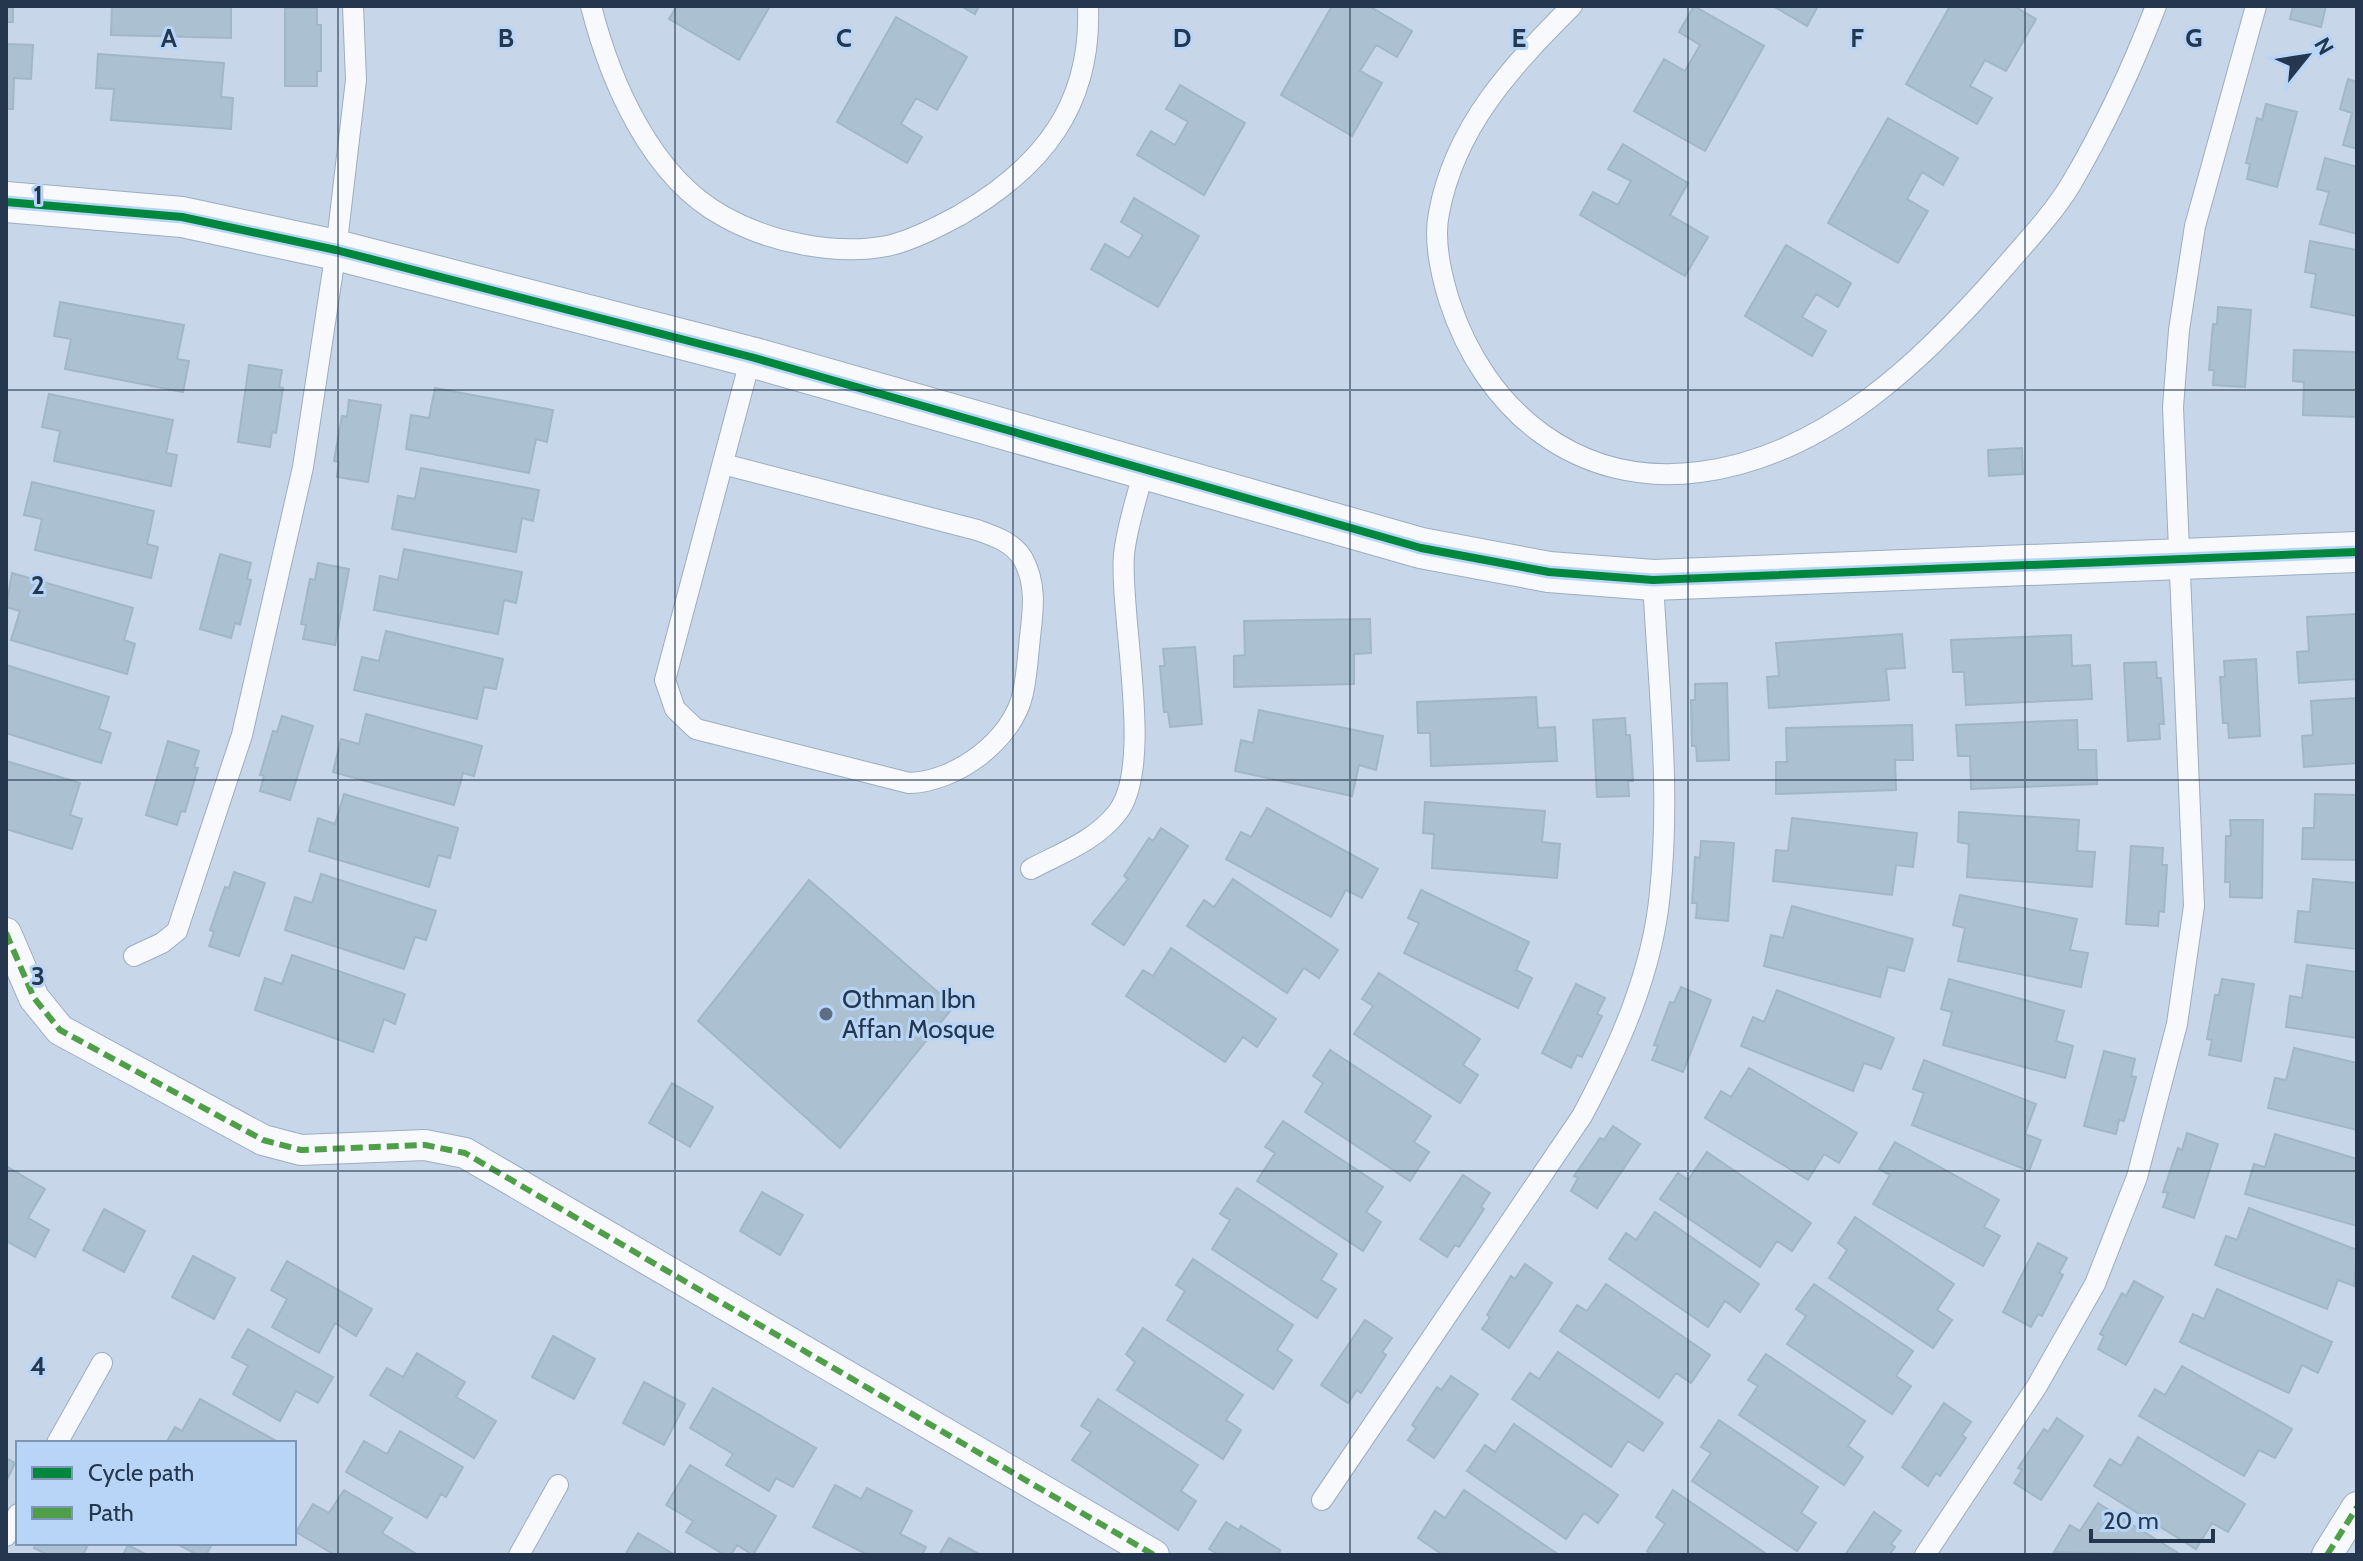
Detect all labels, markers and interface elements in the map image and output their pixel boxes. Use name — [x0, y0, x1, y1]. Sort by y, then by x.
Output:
north arrow — [2267, 16, 2347, 96]
text: A — [161, 22, 178, 54]
text: B — [498, 22, 514, 54]
text: C — [836, 22, 852, 54]
text: D — [1173, 22, 1191, 54]
text: E — [1512, 22, 1526, 54]
text: F — [1850, 22, 1864, 54]
text: G — [2185, 22, 2203, 54]
text: N — [2308, 33, 2339, 60]
text: 1 — [33, 179, 43, 211]
text: 2 — [31, 569, 45, 601]
text: 3 — [31, 960, 45, 992]
place label: Othman Ibn Affan Mosque — [842, 983, 995, 1045]
marker: Othman Ibn Affan Mosque — [817, 1005, 835, 1023]
text: 4 — [30, 1350, 46, 1382]
legend — [16, 1441, 296, 1545]
text: Cycle path — [88, 1458, 194, 1487]
scale bar — [2091, 1493, 2213, 1543]
text: Path — [88, 1498, 134, 1527]
text: 20 m — [2103, 1506, 2159, 1535]

